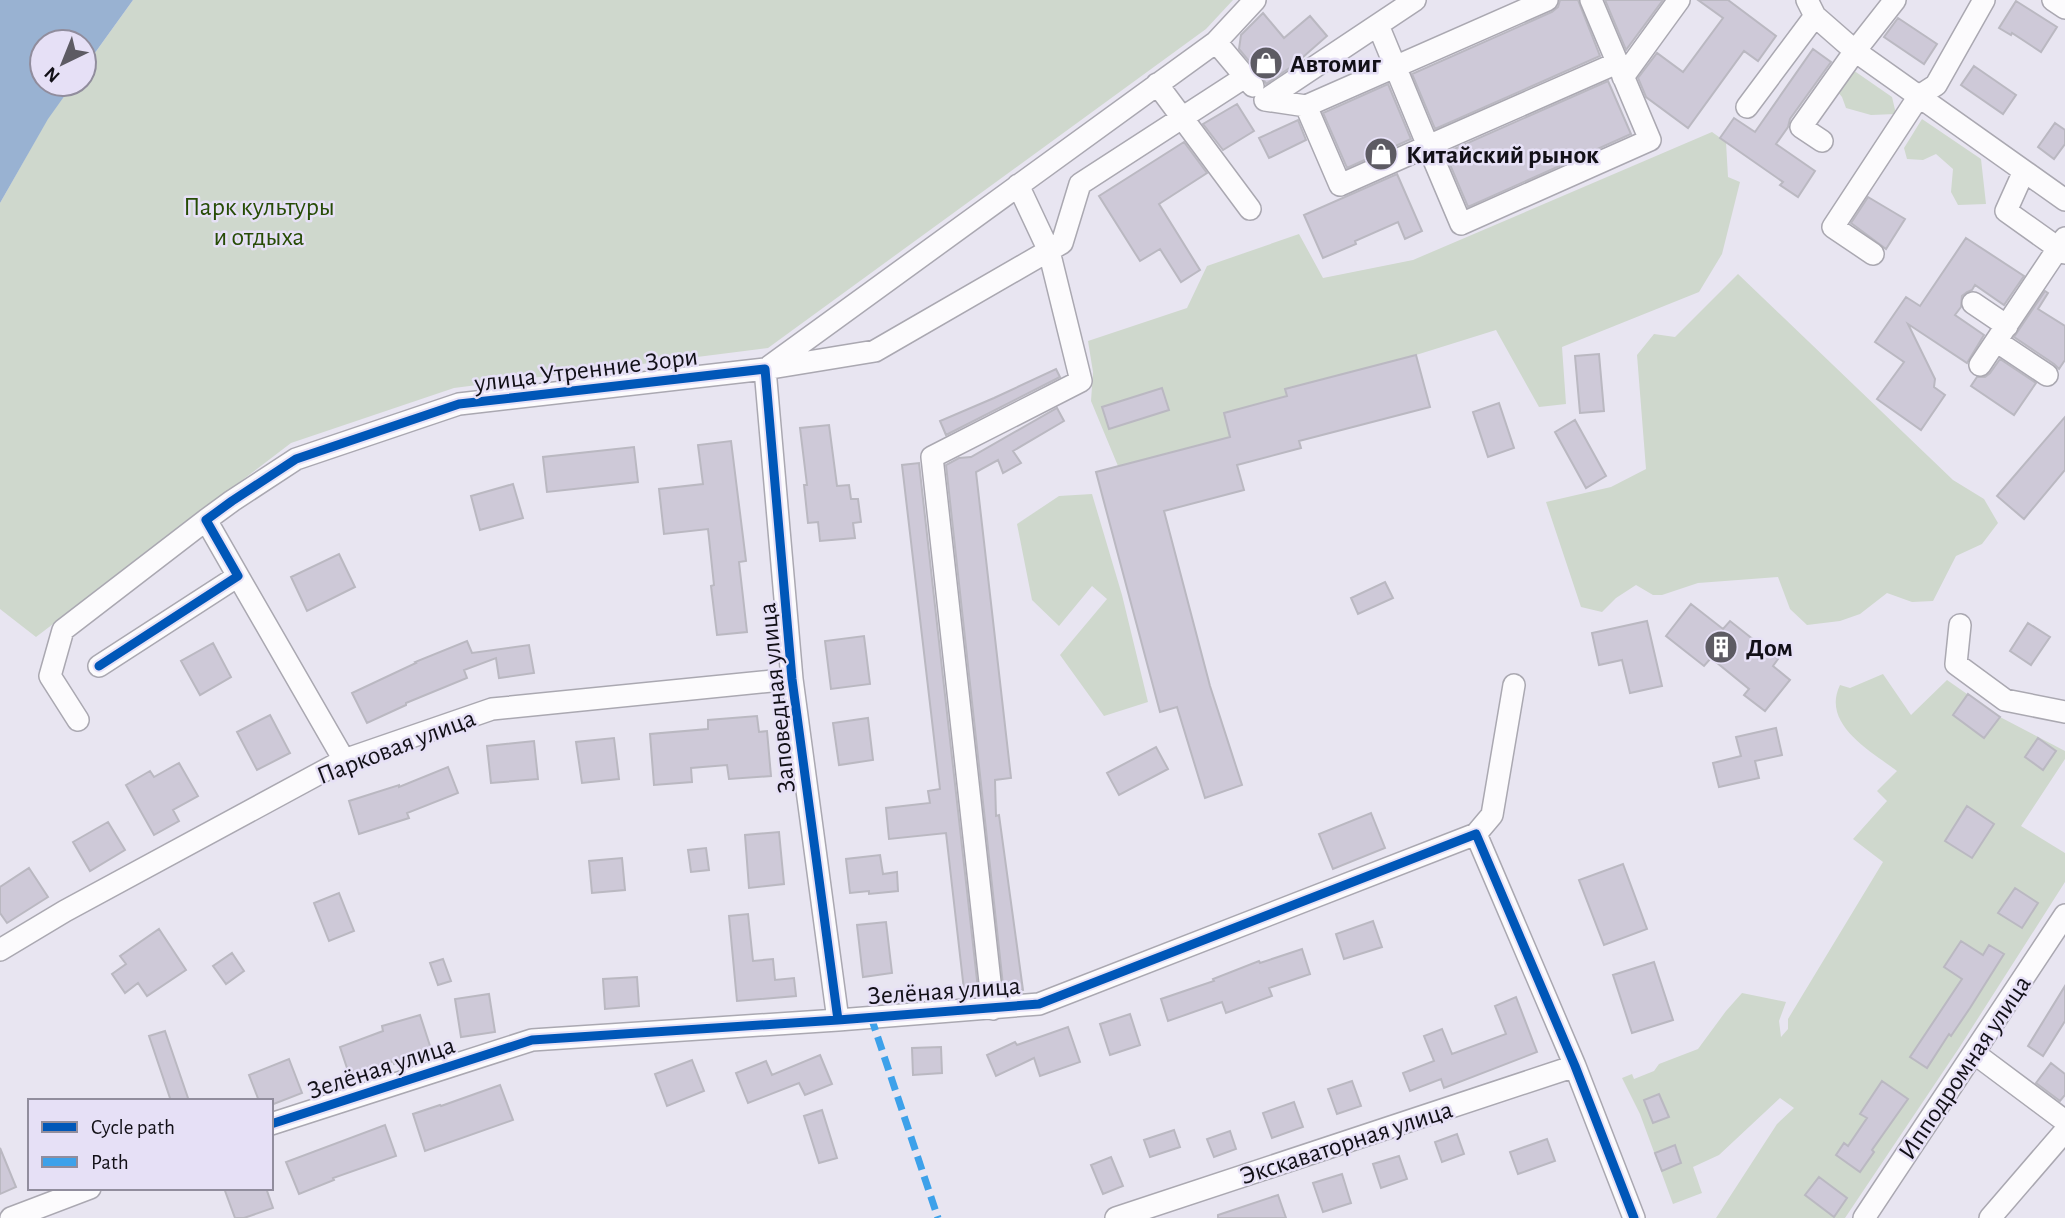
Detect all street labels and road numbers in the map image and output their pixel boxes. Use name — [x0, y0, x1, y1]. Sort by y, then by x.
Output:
street label: улица Утренние Зори — [472, 343, 699, 397]
street label: Заповедная улица — [754, 601, 800, 794]
street label: Парковая улица — [314, 705, 479, 789]
street label: Ипподромная улица — [1894, 971, 2036, 1164]
street label: Зелёная улица — [867, 973, 1021, 1009]
street label: Зелёная улица — [304, 1032, 458, 1104]
street label: Экскаваторная улица — [1237, 1096, 1456, 1190]

